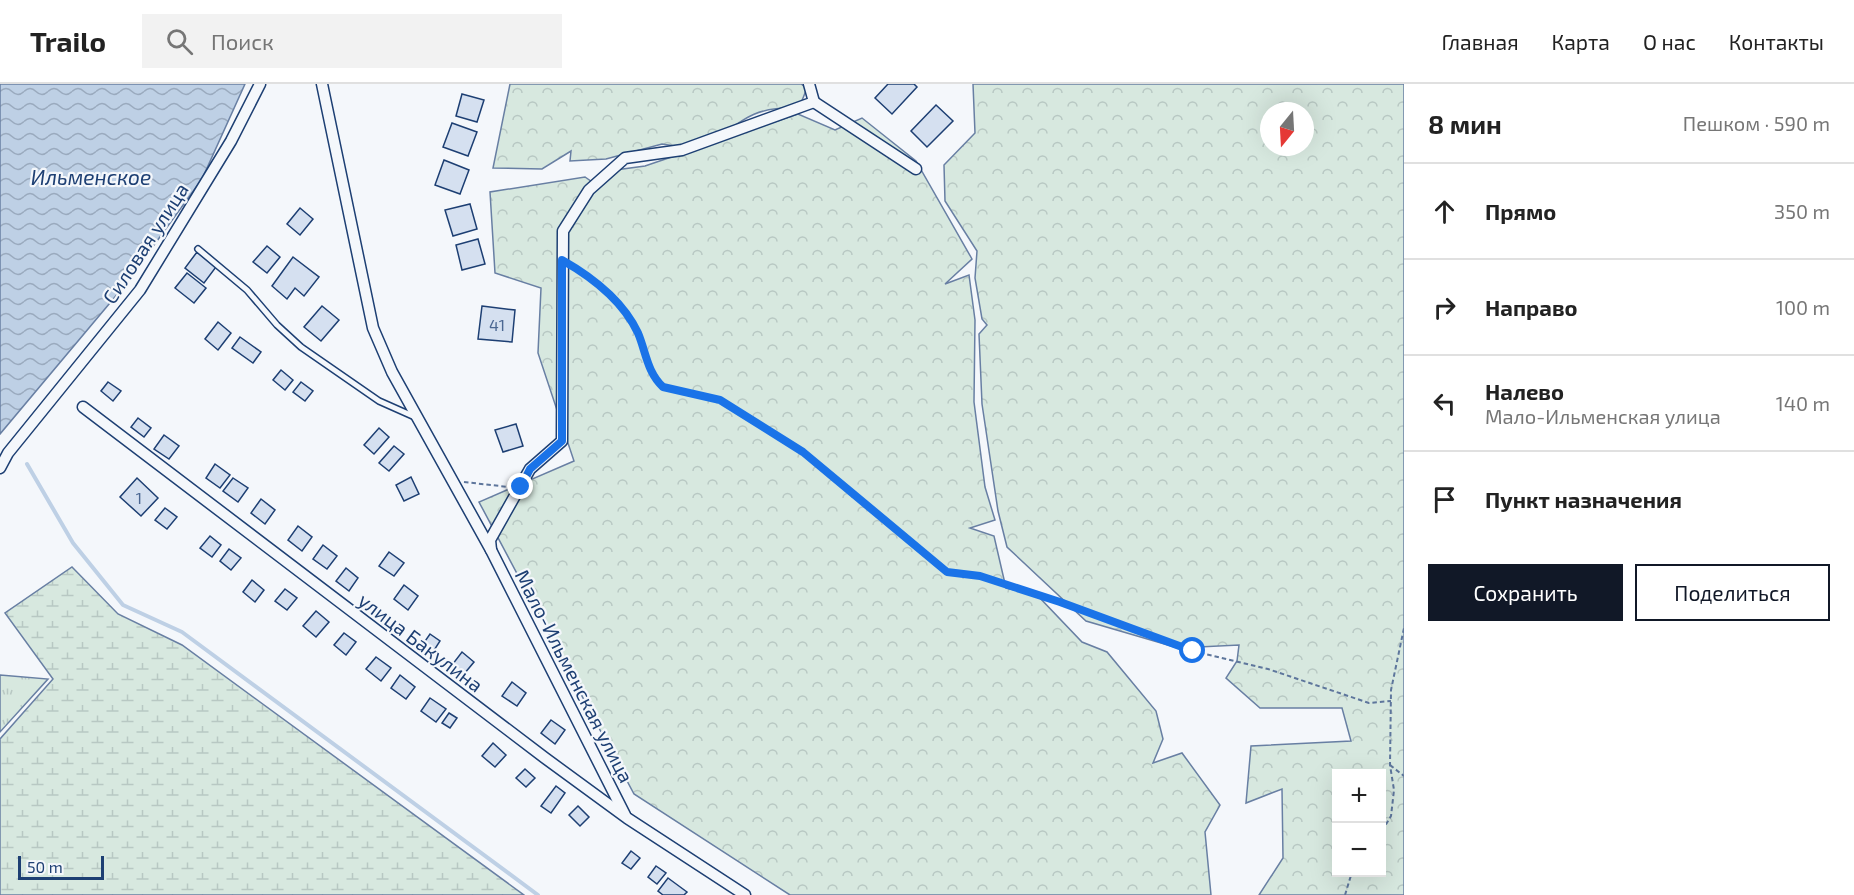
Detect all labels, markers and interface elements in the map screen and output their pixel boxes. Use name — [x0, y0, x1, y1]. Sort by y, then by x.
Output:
search box — [142, 14, 562, 68]
text: Trailo — [30, 24, 106, 58]
icon: search — [163, 25, 196, 58]
text: Поиск — [211, 28, 274, 54]
text: Главная — [1442, 29, 1519, 54]
text: Карта — [1552, 29, 1610, 54]
text: О нас — [1643, 29, 1696, 54]
text: Контакты — [1729, 29, 1824, 54]
north arrow — [1260, 102, 1314, 156]
text: 8 мин — [1428, 108, 1502, 139]
text: Пешком · 590 m — [1683, 111, 1830, 135]
water label: Ильменское — [31, 164, 151, 189]
street label: Силовая улица — [97, 178, 194, 308]
icon: ahead — [1428, 195, 1461, 228]
text: Прямо — [1485, 198, 1556, 224]
text: 350 m — [1774, 199, 1830, 223]
icon: right — [1428, 291, 1461, 324]
text: Направо — [1485, 294, 1578, 320]
text: 100 m — [1776, 295, 1830, 319]
house number: 41 — [489, 315, 505, 334]
text: Налево — [1485, 378, 1564, 404]
icon: left — [1428, 387, 1461, 420]
text: 140 m — [1776, 391, 1830, 415]
text: Мало-Ильменская улица — [1485, 404, 1721, 428]
route end — [507, 473, 533, 499]
icon: arrive — [1428, 483, 1461, 516]
text: Пункт назначения — [1485, 486, 1682, 512]
house number: 1 — [136, 488, 142, 507]
button: Сохранить — [1428, 564, 1623, 621]
button: Поделиться — [1635, 564, 1830, 621]
street label: Мало-Ильменская улица — [510, 566, 639, 787]
street label: улица Бакулина — [353, 587, 488, 697]
route start — [1179, 637, 1205, 663]
map controls — [1332, 769, 1386, 877]
button: + — [1332, 769, 1386, 823]
button: − — [1332, 823, 1386, 877]
scale bar — [18, 853, 104, 880]
text: 50 m — [27, 857, 63, 876]

